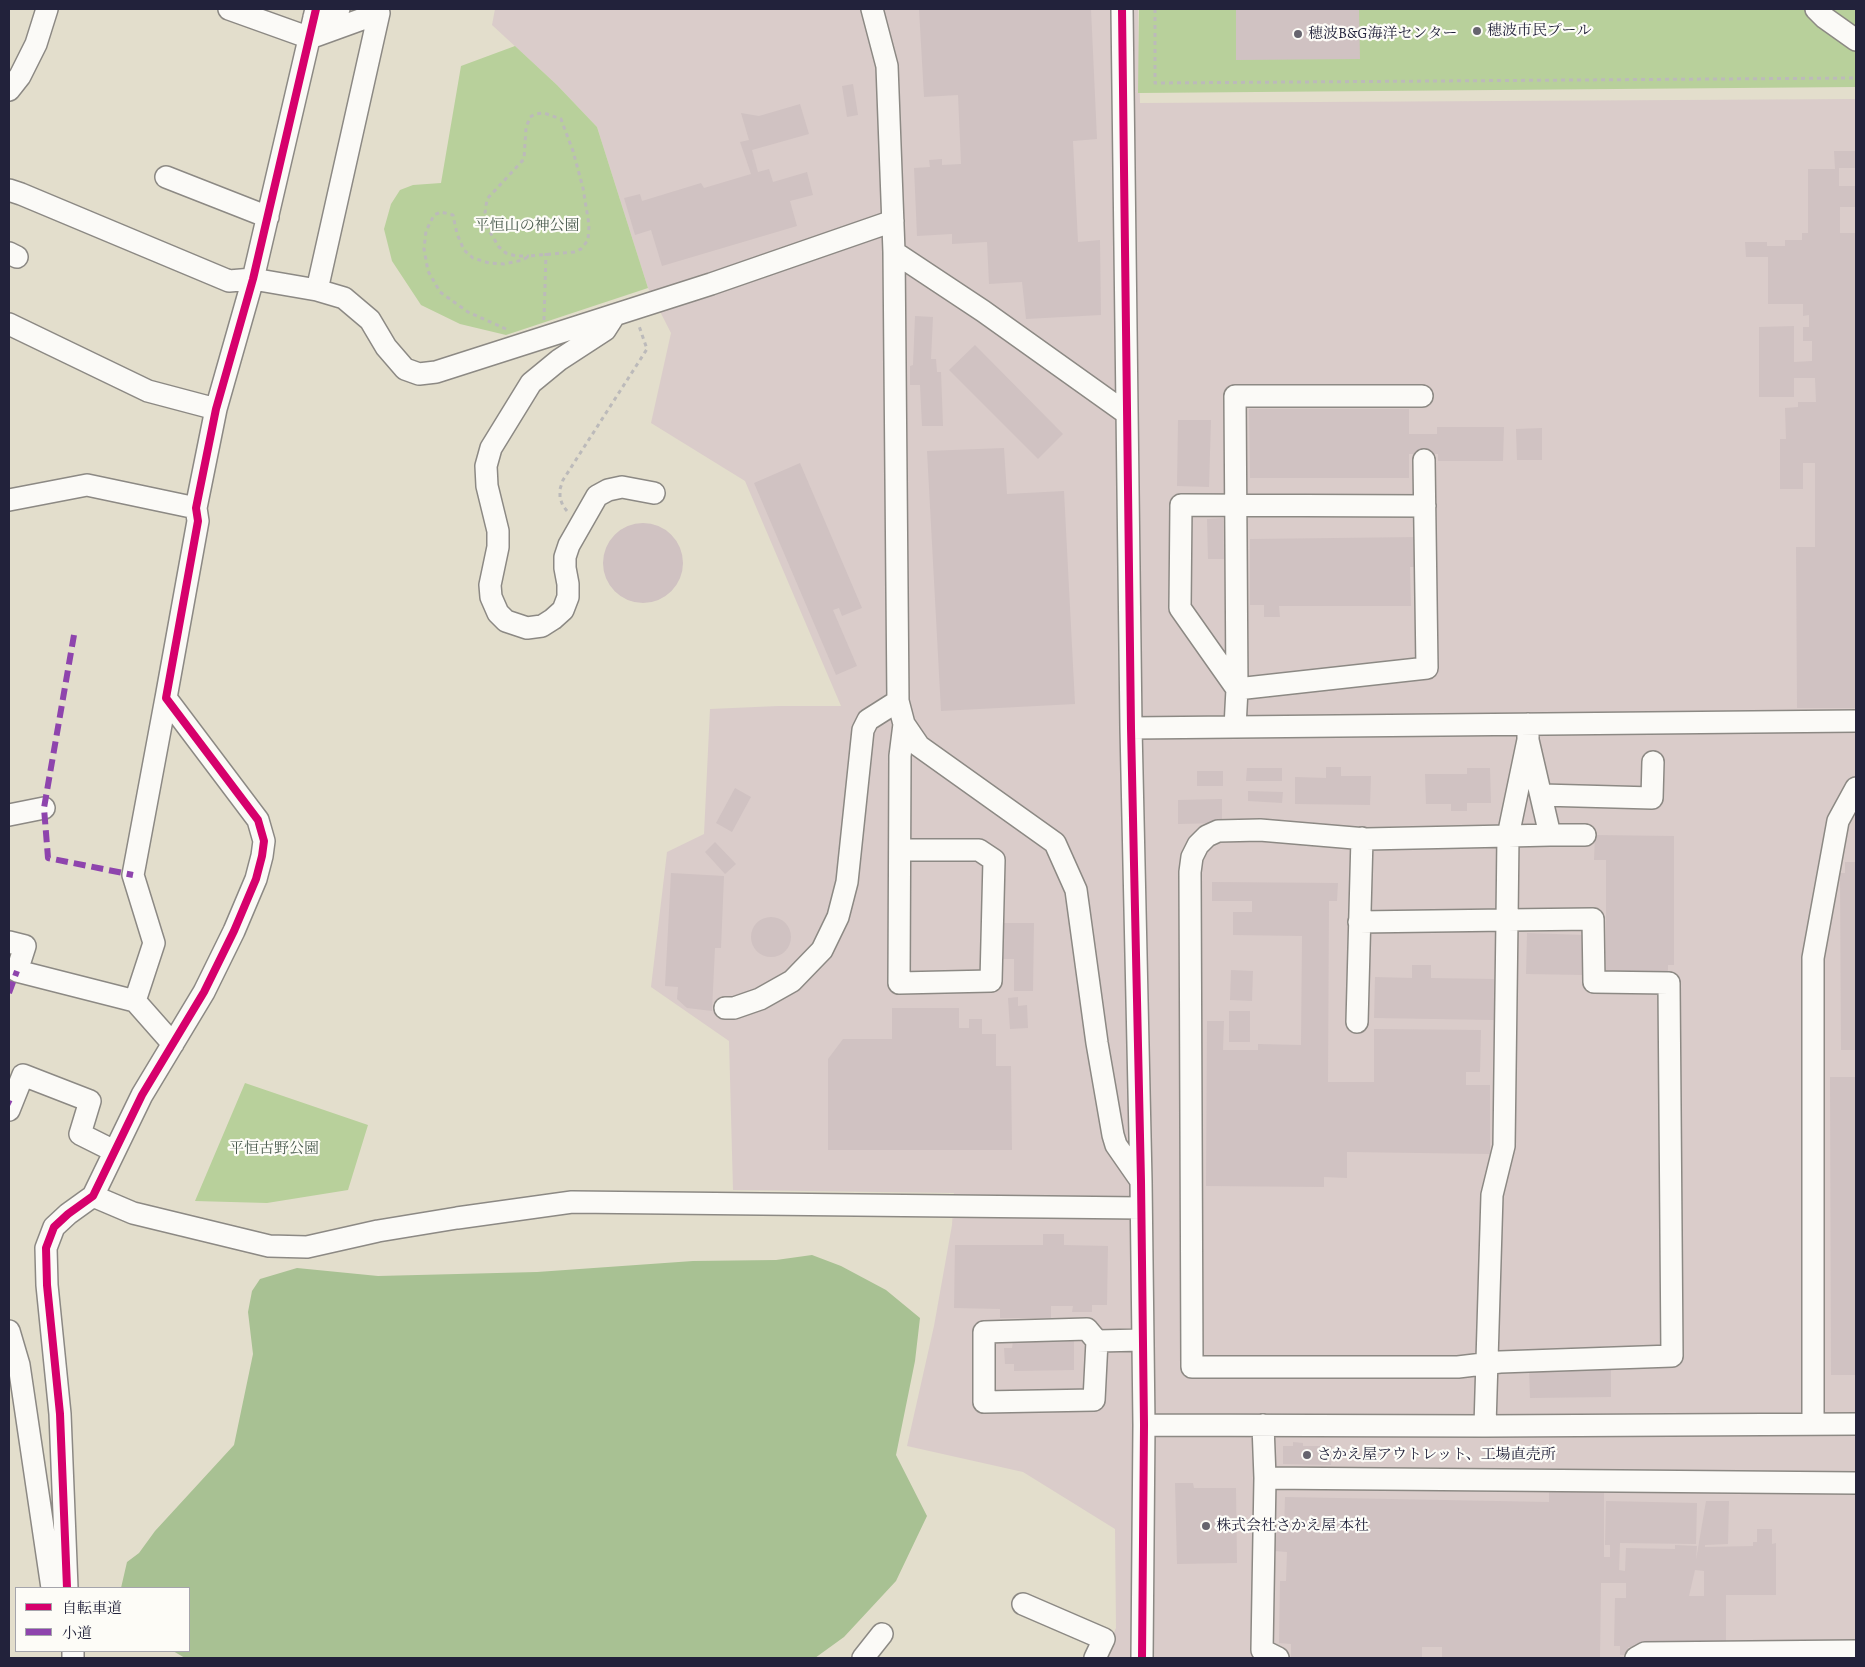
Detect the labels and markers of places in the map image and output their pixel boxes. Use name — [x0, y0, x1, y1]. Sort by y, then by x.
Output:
place label: 穂波市民プール — [1487, 22, 1592, 40]
place label: 穂波B&G海洋センター — [1308, 25, 1457, 43]
marker: 穂波市民プール — [1471, 25, 1483, 37]
marker: 穂波B&G海洋センター — [1292, 28, 1304, 40]
place label: さかえ屋アウトレット、工場直売所 — [1317, 1446, 1556, 1464]
marker: さかえ屋アウトレット、工場直売所 — [1301, 1449, 1313, 1461]
place label: 株式会社さかえ屋 本社 — [1216, 1517, 1369, 1535]
marker: 株式会社さかえ屋 本社 — [1200, 1520, 1212, 1532]

